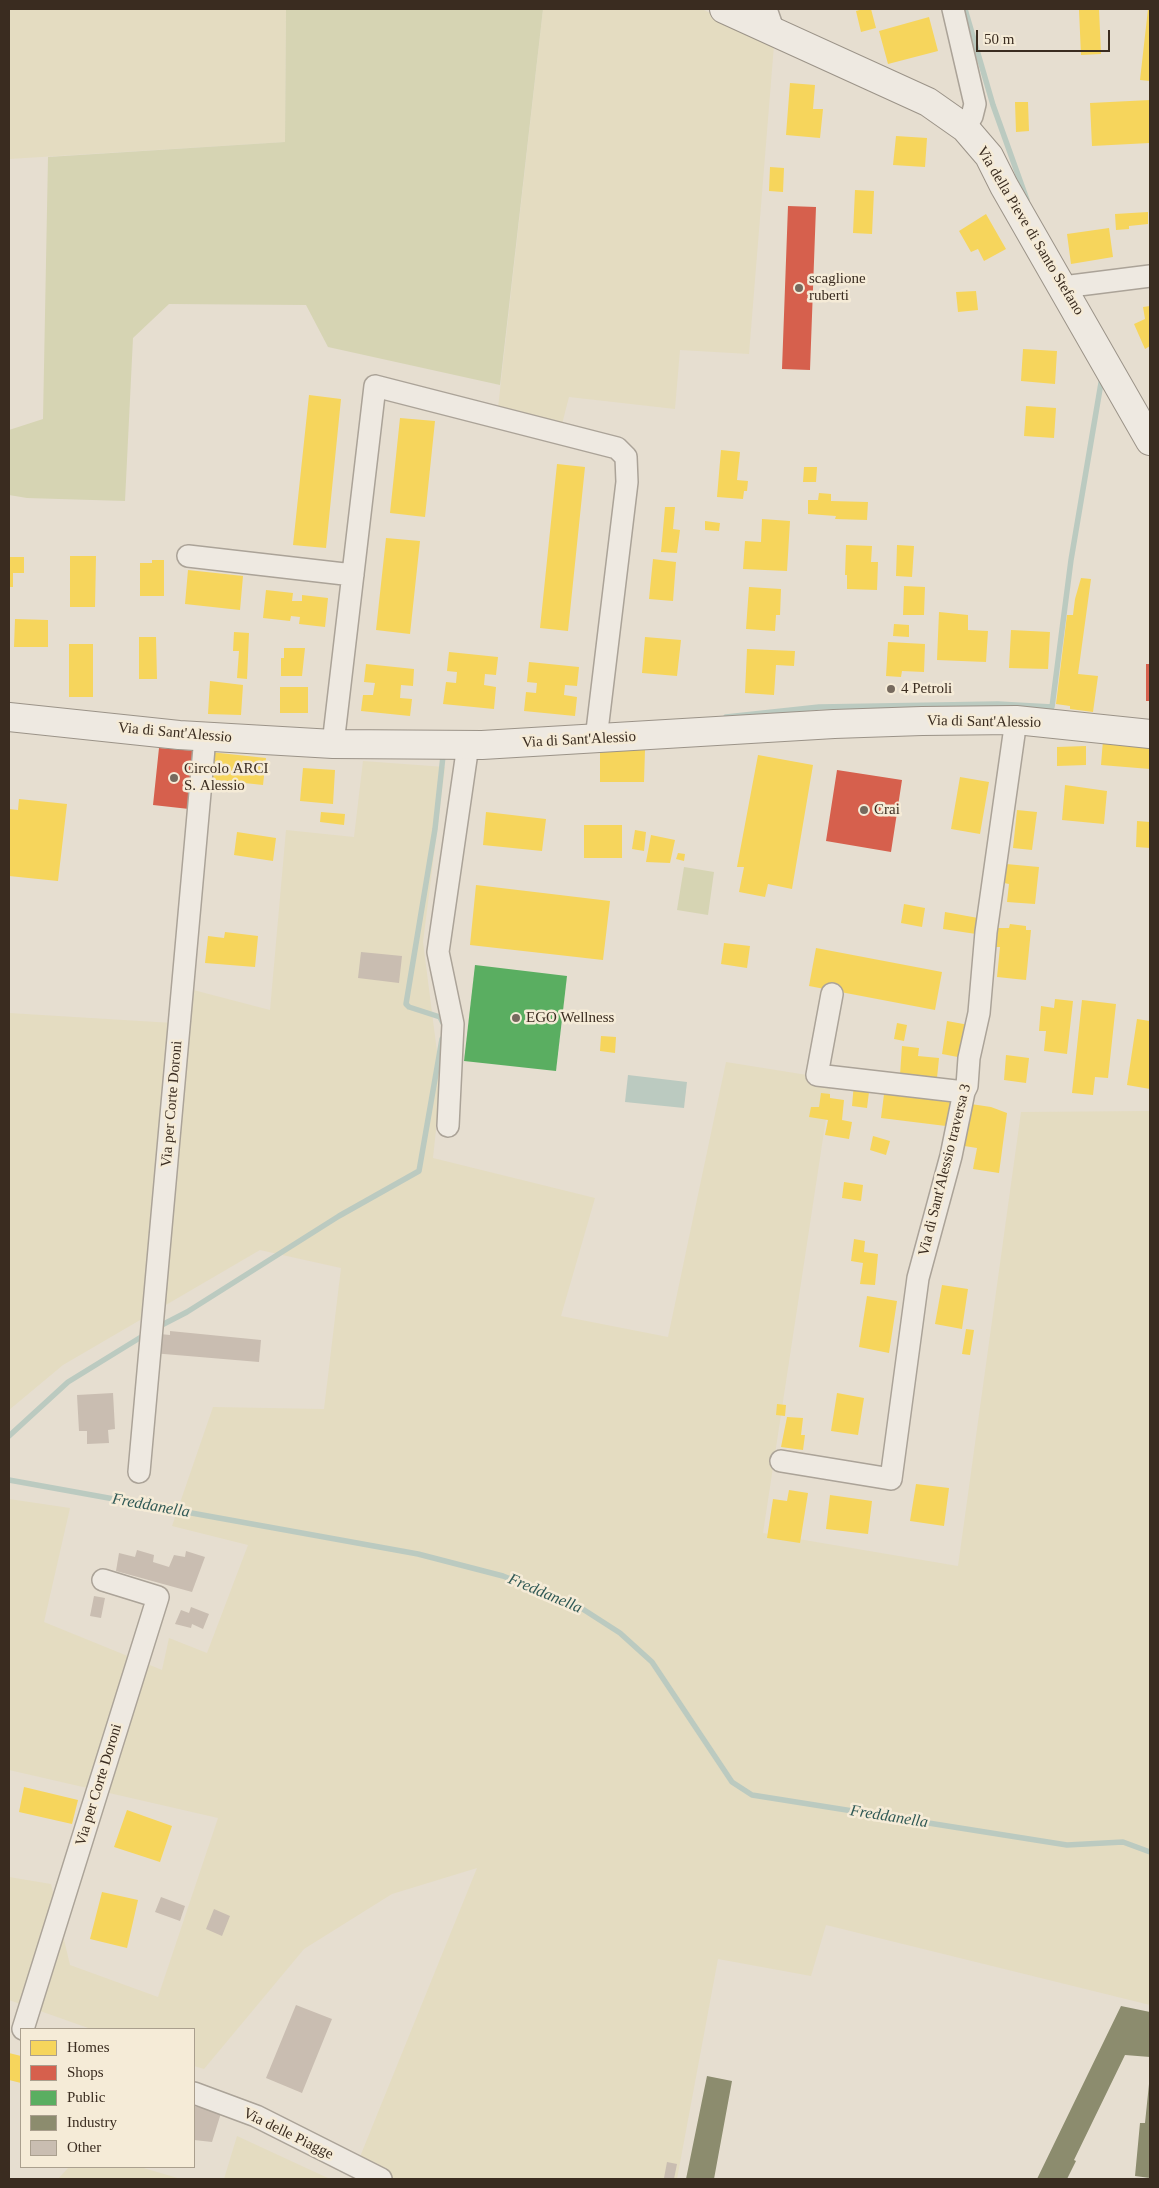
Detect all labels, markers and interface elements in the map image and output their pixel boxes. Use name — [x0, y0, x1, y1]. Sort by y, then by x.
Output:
scale bar — [979, 20, 1113, 52]
text: 50 m — [984, 31, 1014, 47]
street label: Via della Pieve di Santo Stefano — [972, 143, 1088, 319]
place label: scaglione ruberti — [809, 270, 866, 305]
marker: scaglione ruberti — [793, 282, 805, 294]
place label: 4 Petroli — [901, 680, 952, 698]
marker: 4 Petroli — [885, 683, 897, 695]
street label: Via di Sant'Alessio — [927, 712, 1041, 732]
street label: Via di Sant'Alessio — [117, 719, 233, 747]
street label: Via di Sant'Alessio — [521, 728, 637, 752]
place label: Circolo ARCI S. Alessio — [184, 760, 269, 795]
marker: Circolo ARCI S. Alessio — [168, 772, 180, 784]
place label: Crai — [874, 801, 900, 819]
marker: Crai — [858, 804, 870, 816]
place label: EGO Wellness — [526, 1009, 614, 1027]
marker: EGO Wellness — [510, 1012, 522, 1024]
street label: Via per Corte Doroni — [158, 1040, 186, 1168]
street label: Via di Sant'Alessio traversa 3 — [915, 1082, 975, 1258]
water label: Freddanella — [111, 1490, 191, 1522]
water label: Freddanella — [505, 1570, 585, 1618]
street label: Via per Corte Doroni — [72, 1722, 126, 1848]
water label: Freddanella — [849, 1801, 929, 1833]
legend — [20, 2028, 195, 2168]
text: Homes — [67, 2039, 110, 2055]
text: Shops — [67, 2064, 104, 2080]
text: Public — [67, 2089, 105, 2105]
street label: Via delle Piagge — [240, 2104, 336, 2164]
text: Industry — [67, 2114, 117, 2130]
text: Other — [67, 2139, 101, 2155]

